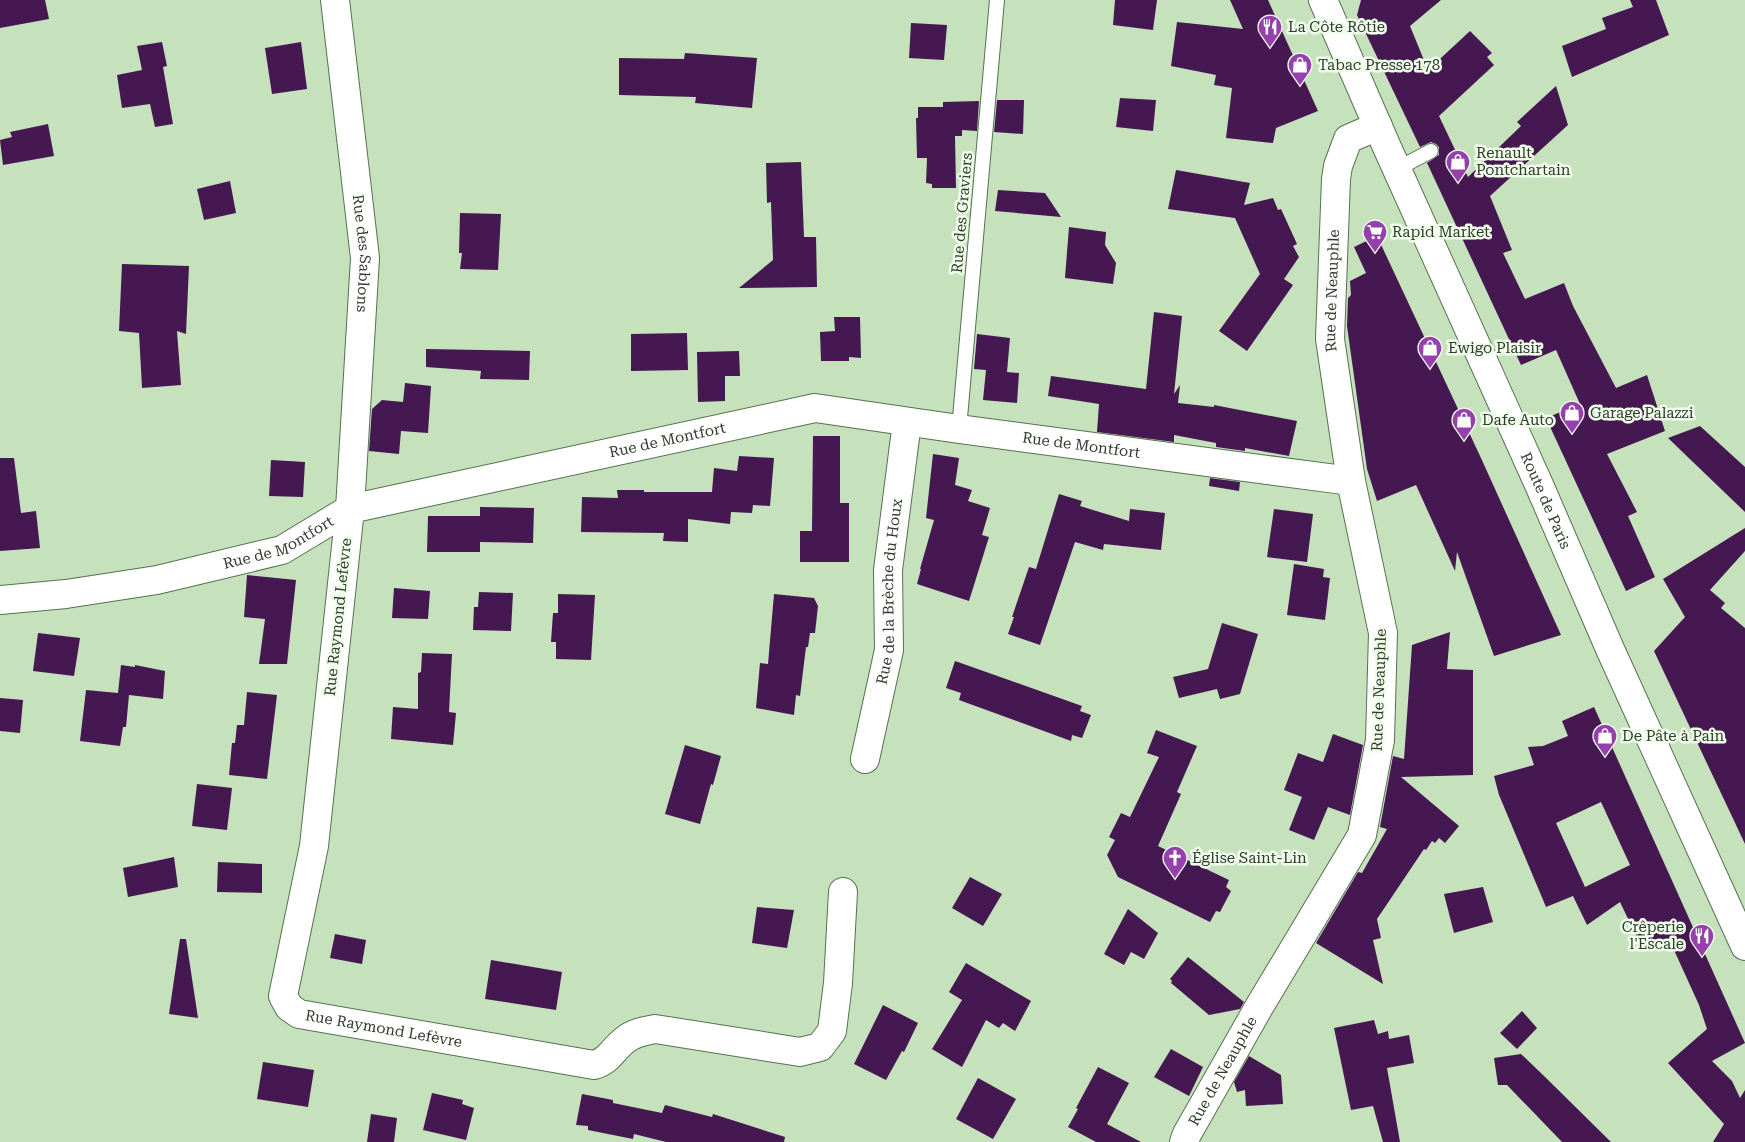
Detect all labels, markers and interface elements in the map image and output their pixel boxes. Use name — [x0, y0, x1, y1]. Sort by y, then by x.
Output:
restaurant icon: La Côte Rôtie — [1257, 14, 1283, 48]
place label: La Côte Rôtie — [1288, 18, 1385, 36]
shop icon: Tabac Presse 178 — [1287, 52, 1313, 86]
place label: Tabac Presse 178 — [1318, 56, 1440, 74]
place label: Renault Pontchartain — [1476, 144, 1571, 179]
shop icon: Renault Pontchartain — [1445, 149, 1471, 183]
street label: Rue des Graviers — [948, 152, 976, 274]
street label: Rue des Sablons — [349, 193, 374, 313]
supermarket icon: Rapid Market — [1362, 219, 1388, 253]
place label: Rapid Market — [1392, 223, 1490, 241]
street label: Rue de Neauphle — [1321, 229, 1343, 353]
shop icon: Ewigo Plaisir — [1417, 335, 1443, 369]
place label: Ewigo Plaisir — [1448, 339, 1541, 357]
shop icon: Garage Palazzi — [1559, 400, 1585, 434]
place label: Garage Palazzi — [1590, 404, 1694, 422]
shop icon: Dafe Auto — [1451, 407, 1477, 441]
place label: Dafe Auto — [1482, 411, 1554, 429]
street label: Rue de Montfort — [607, 419, 728, 461]
street label: Rue de Montfort — [1021, 428, 1142, 462]
street label: Route de Paris — [1517, 450, 1575, 552]
street label: Rue de la Brèche du Houx — [873, 497, 906, 686]
street label: Rue de Montfort — [221, 512, 337, 573]
street label: Rue Raymond Lefèvre — [321, 537, 355, 697]
street label: Rue de Neauphle — [1368, 628, 1390, 752]
shop icon: De Pâte à Pain — [1592, 723, 1618, 757]
place label: De Pâte à Pain — [1622, 727, 1724, 745]
church icon: Église Saint-Lin — [1162, 845, 1188, 879]
place label: Église Saint-Lin — [1192, 849, 1307, 867]
place label: Crêperie l'Escale — [1622, 918, 1684, 953]
restaurant icon: Crêperie l'Escale — [1689, 923, 1715, 957]
street label: Rue Raymond Lefèvre — [304, 1006, 464, 1051]
street label: Rue de Neauphle — [1185, 1013, 1261, 1129]

